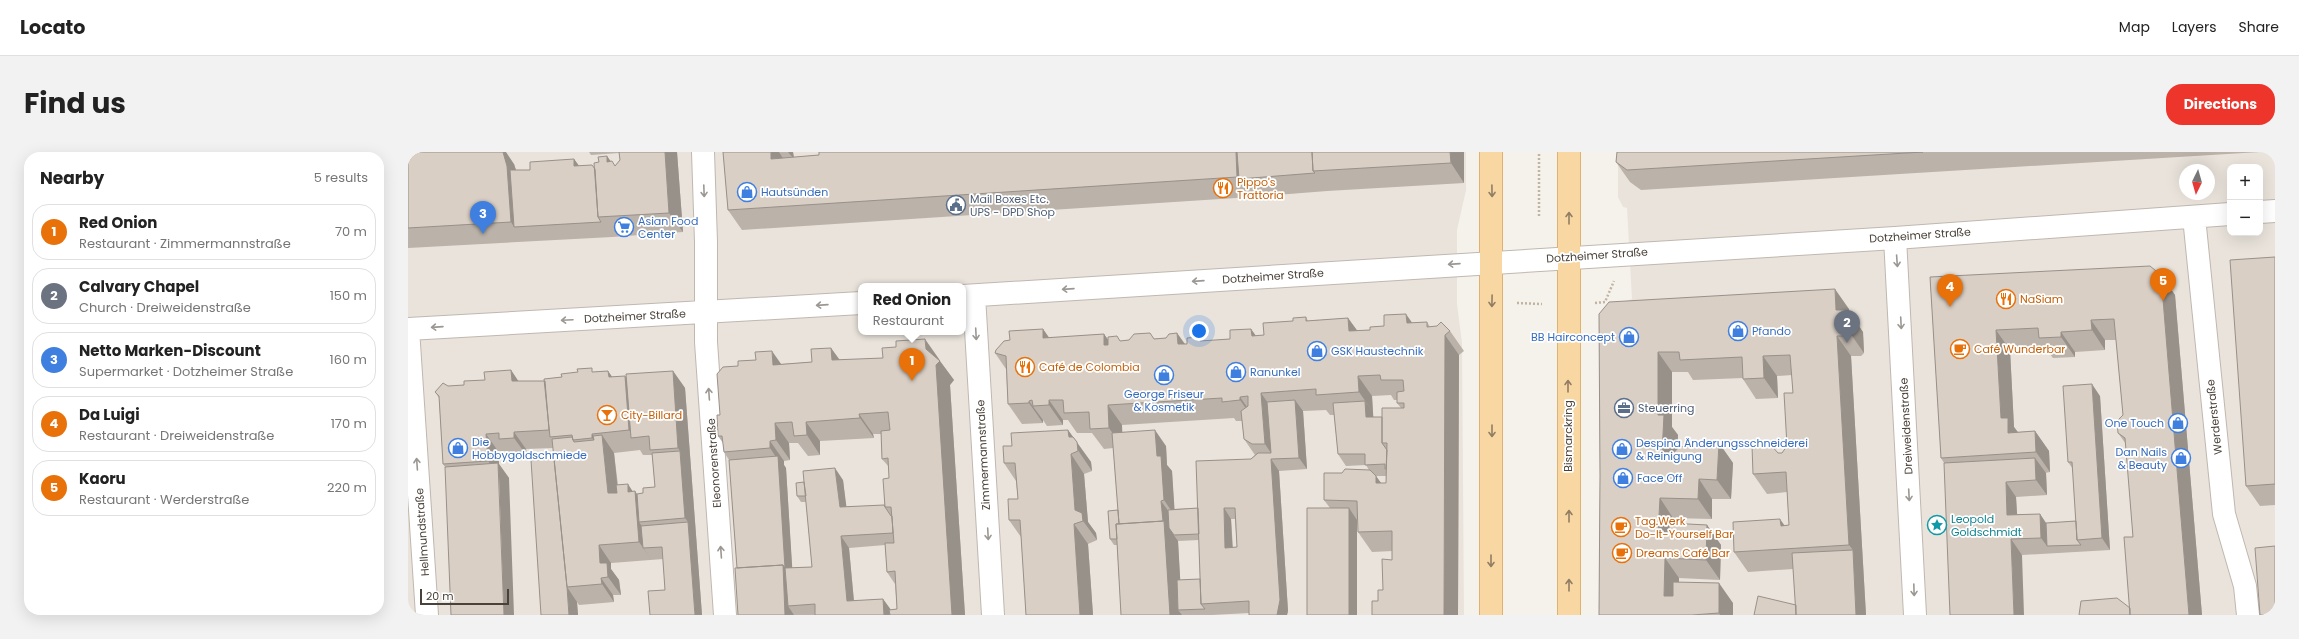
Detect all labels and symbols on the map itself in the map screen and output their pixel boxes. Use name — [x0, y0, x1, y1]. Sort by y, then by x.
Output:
north arrow — [2179, 164, 2215, 200]
place label: Pippo's Trattoria — [1237, 174, 1284, 203]
restaurant icon: Pippo's Trattoria — [1212, 177, 1234, 199]
shop icon: Hautsünden — [736, 181, 758, 203]
one-way arrow — [701, 184, 708, 197]
place label: Hautsünden — [761, 184, 828, 200]
one-way arrow — [1488, 184, 1495, 197]
place label: Mail Boxes Etc. UPS - DPD Shop — [970, 191, 1055, 220]
public building icon: Mail Boxes Etc. UPS - DPD Shop — [945, 194, 967, 216]
pin: 3 — [470, 201, 496, 234]
one-way arrow — [1565, 212, 1573, 225]
place label: Asian Food Center — [638, 213, 698, 242]
supermarket icon: Asian Food Center — [613, 216, 635, 238]
street label: Dotzheimer Straße — [1869, 223, 1972, 247]
street label: Dotzheimer Straße — [1546, 243, 1649, 267]
one-way arrow — [1893, 254, 1901, 267]
one-way arrow — [1448, 261, 1461, 268]
street label: Dotzheimer Straße — [1222, 264, 1325, 288]
pin: 5 — [2150, 268, 2176, 301]
pin: 4 — [1937, 274, 1963, 307]
one-way arrow — [1192, 277, 1205, 285]
one-way arrow — [1062, 286, 1075, 293]
restaurant icon: NaSiam — [1995, 288, 2017, 310]
place label: NaSiam — [2020, 291, 2063, 307]
one-way arrow — [1489, 294, 1496, 307]
one-way arrow — [816, 302, 829, 309]
street label: Dotzheimer Straße — [584, 305, 686, 327]
pin: 2 — [1834, 310, 1860, 343]
one-way arrow — [561, 316, 574, 324]
one-way arrow — [1897, 316, 1904, 329]
shop icon: Pfando — [1727, 320, 1749, 342]
your location — [1189, 321, 1209, 341]
place label: Pfando — [1752, 323, 1791, 339]
one-way arrow — [431, 324, 444, 331]
shop icon: BB Hairconcept — [1618, 326, 1640, 348]
one-way arrow — [972, 327, 980, 340]
place label: BB Hairconcept — [1531, 329, 1615, 345]
cafe icon: Café Wunderbar — [1949, 338, 1971, 360]
shop icon: GSK Haustechnik — [1306, 340, 1328, 362]
place label: Café Wunderbar — [1974, 341, 2065, 357]
place label: GSK Haustechnik — [1331, 343, 1424, 359]
pin: 1 — [899, 348, 925, 381]
restaurant icon: Café de Colombia — [1014, 356, 1036, 378]
place label: Café de Colombia — [1039, 359, 1140, 375]
shop icon: Ranunkel — [1225, 361, 1247, 383]
shop icon: George Friseur & Kosmetik — [1153, 364, 1175, 386]
place label: Ranunkel — [1250, 364, 1300, 380]
street label: Dreiweidenstraße — [1895, 377, 1917, 475]
street label: Werderstraße — [2202, 378, 2226, 455]
one-way arrow — [1564, 380, 1572, 393]
place label: George Friseur & Kosmetik — [1124, 386, 1204, 415]
one-way arrow — [706, 388, 713, 401]
office icon: Steuerring — [1613, 397, 1635, 419]
street label: Zimmermannstraße — [972, 399, 994, 511]
street label: Bismarckring — [1560, 400, 1576, 472]
place label: Steuerring — [1638, 400, 1695, 416]
bar icon: City-Billard — [596, 404, 618, 426]
place label: City-Billard — [621, 407, 682, 423]
shop icon: One Touch — [2167, 412, 2189, 434]
place label: One Touch — [2105, 415, 2164, 431]
street label: Eleonorenstraße — [703, 417, 725, 508]
one-way arrow — [1488, 424, 1496, 437]
place label: Die Hobbygoldschmiede — [472, 434, 587, 463]
place label: Despina Änderungsschneiderei & Reinigung — [1636, 435, 1808, 464]
shop icon: Die Hobbygoldschmiede — [447, 437, 469, 459]
shop icon: Despina Änderungsschneiderei & Reinigung — [1611, 438, 1633, 460]
place label: Dan Nails & Beauty — [2115, 444, 2168, 473]
shop icon: Dan Nails & Beauty — [2170, 447, 2192, 469]
one-way arrow — [414, 458, 421, 471]
shop icon: Face Off — [1612, 467, 1634, 489]
place label: Face Off — [1637, 470, 1683, 486]
street label: Hellmundstraße — [411, 487, 433, 577]
one-way arrow — [1905, 488, 1913, 501]
one-way arrow — [1565, 510, 1573, 523]
place label: Leopold Goldschmidt — [1951, 511, 2022, 540]
place label: Tag.Werk Do-It-Yourself Bar — [1635, 513, 1733, 542]
place icon: Leopold Goldschmidt — [1926, 514, 1948, 536]
cafe icon: Tag.Werk Do-It-Yourself Bar — [1610, 516, 1632, 538]
one-way arrow — [984, 527, 992, 540]
cafe icon: Dreams Café Bar — [1611, 542, 1633, 564]
place label: Dreams Café Bar — [1636, 545, 1730, 561]
one-way arrow — [717, 546, 724, 559]
one-way arrow — [1487, 554, 1495, 567]
one-way arrow — [1565, 579, 1573, 592]
one-way arrow — [1910, 583, 1917, 596]
scale bar — [420, 587, 509, 606]

